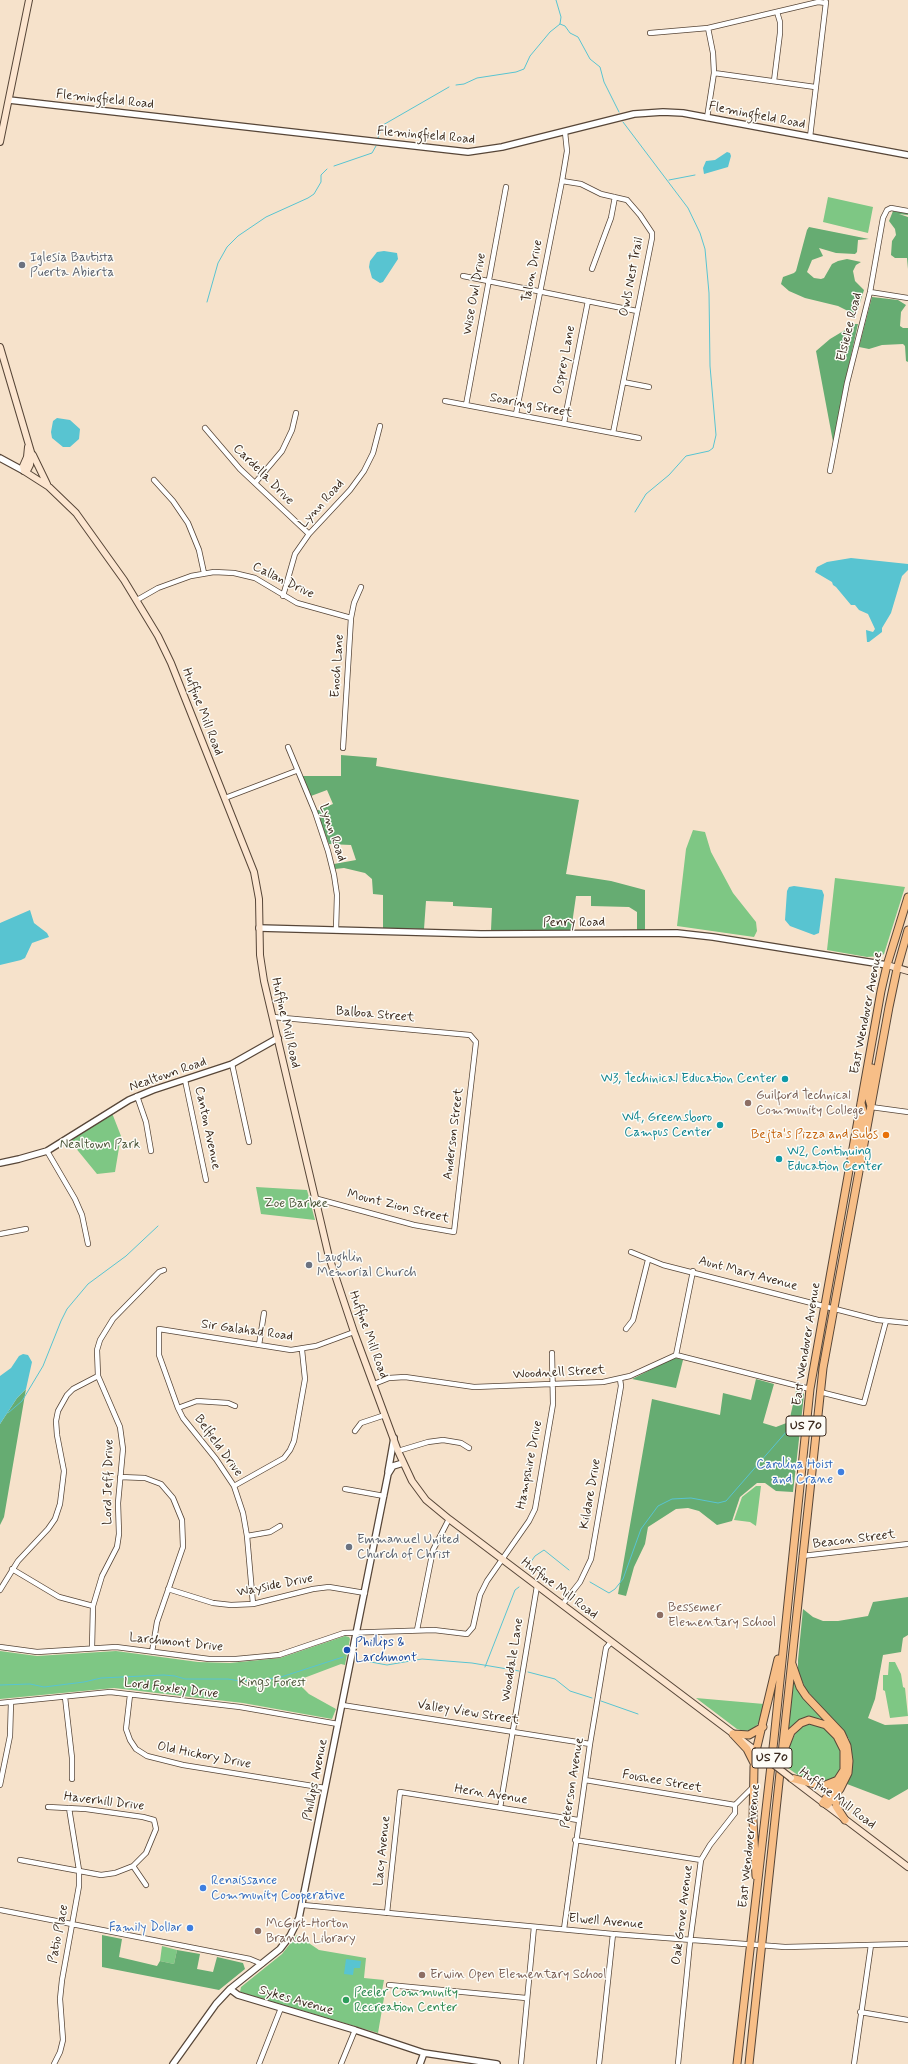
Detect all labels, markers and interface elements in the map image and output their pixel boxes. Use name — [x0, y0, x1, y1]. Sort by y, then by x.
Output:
street label: Flemingfield Road — [55, 87, 155, 113]
street label: Flemingfield Road — [707, 99, 807, 133]
street label: Flemingfield Road — [376, 124, 476, 148]
street label: Owls Nest Trail — [617, 236, 647, 318]
street label: Talon Drive — [519, 239, 547, 303]
place label: Iglesia Bautista Puerta Abierta — [30, 250, 114, 281]
street label: Wise Owl Drive — [460, 252, 490, 336]
marker: Iglesia Bautista Puerta Abierta — [17, 260, 27, 270]
street label: Elsielee Road — [834, 291, 866, 363]
street label: Osprey Lane — [551, 324, 579, 396]
street label: Soaring Street — [488, 390, 574, 422]
street label: Cardella Drive — [229, 441, 297, 509]
street label: Lynn Road — [296, 476, 348, 532]
street label: Callan Drive — [250, 559, 316, 603]
street label: Enoch Lane — [328, 634, 348, 698]
street label: Huffine Mill Road — [178, 666, 226, 758]
street label: Lynn Road — [315, 802, 349, 864]
street label: Penry Road — [543, 915, 605, 931]
street label: East Wendover Avenue — [847, 950, 887, 1076]
street label: Huffine Mill Road — [267, 976, 303, 1070]
street label: Balboa Street — [335, 1004, 415, 1026]
street label: Nealtown Road — [127, 1055, 209, 1095]
place label: W3, Techinical Education Center — [601, 1071, 777, 1087]
marker: W3, Techinical Education Center — [780, 1074, 790, 1084]
street label: Canton Avenue — [191, 1085, 223, 1171]
street label: Anderson Street — [441, 1087, 467, 1181]
place label: Guilford Technical Community College — [756, 1088, 864, 1119]
marker: Guilford Technical Community College — [743, 1098, 753, 1108]
place label: W4, Greensboro Campus Center — [622, 1110, 712, 1141]
marker: W4, Greensboro Campus Center — [715, 1120, 725, 1130]
place label: Bejta's Pizza and Subs — [751, 1127, 878, 1143]
marker: Bejta's Pizza and Subs — [881, 1130, 891, 1140]
park label: Nealtown Park — [60, 1137, 140, 1153]
place label: W2, Continuing Education Center — [787, 1144, 883, 1175]
marker: W2, Continuing Education Center — [774, 1154, 784, 1164]
street label: Mount Zion Street — [345, 1187, 451, 1227]
park label: Zoe Barbee — [264, 1196, 328, 1212]
place label: Laughlin Memorial Church — [317, 1250, 417, 1281]
street label: Aunt Mary Avenue — [697, 1253, 799, 1295]
marker: Laughlin Memorial Church — [304, 1260, 314, 1270]
street label: East Wendover Avenue — [790, 1281, 824, 1407]
street label: Huffine Mill Road — [345, 1289, 391, 1381]
street label: Sir Galahad Road — [200, 1317, 294, 1345]
street label: Woodnell Street — [513, 1363, 605, 1383]
street label: Belfield Drive — [190, 1412, 246, 1480]
road number: US 70 — [786, 1416, 826, 1436]
street label: Hampshire Drive — [514, 1419, 546, 1511]
street label: Lord Jeff Drive — [100, 1439, 118, 1525]
place label: Carolina Hoist and Crane — [756, 1457, 833, 1488]
street label: Kildare Drive — [577, 1458, 605, 1530]
marker: Carolina Hoist and Crane — [836, 1467, 846, 1477]
street label: Beacon Street — [812, 1527, 896, 1553]
place label: Emmanuel United Church of Christ — [357, 1532, 459, 1563]
marker: Emmanuel United Church of Christ — [344, 1542, 354, 1552]
street label: Huffine Mill Road — [517, 1555, 601, 1623]
street label: Wayside Drive — [236, 1571, 314, 1601]
place label: Bessemer Elementary School — [668, 1600, 776, 1631]
marker: Bessemer Elementary School — [655, 1610, 665, 1620]
street label: Wooddale Lane — [499, 1617, 527, 1703]
street label: Larchmont Drive — [128, 1630, 224, 1656]
place label: Phillips & Larchmont — [355, 1635, 417, 1666]
marker: Phillips & Larchmont — [342, 1645, 352, 1655]
street label: Lord Foxley Drive — [123, 1675, 219, 1703]
park label: Kings Forest — [238, 1675, 306, 1691]
street label: Valley View Street — [416, 1697, 520, 1729]
street label: Peterson Avenue — [558, 1736, 588, 1830]
street label: Phillips Avenue — [300, 1738, 332, 1822]
street label: Old Hickory Drive — [156, 1739, 252, 1773]
road number: US 70 — [752, 1748, 792, 1768]
street label: Huffine Mill Road — [795, 1765, 879, 1833]
street label: Foushee Street — [621, 1767, 703, 1797]
street label: Hern Avenue — [453, 1782, 529, 1808]
street label: East Wendover Avenue — [736, 1783, 764, 1909]
street label: Haverhill Drive — [63, 1789, 145, 1815]
street label: Lacy Avenue — [372, 1815, 394, 1887]
street label: Oak Grove Avenue — [669, 1864, 697, 1966]
place label: Renaissance Community Cooperative — [211, 1873, 345, 1904]
marker: Renaissance Community Cooperative — [198, 1883, 208, 1893]
street label: Patio Place — [46, 1903, 72, 1965]
street label: Elwell Avenue — [568, 1911, 644, 1933]
place label: McGirt-Horton Branch Library — [266, 1916, 356, 1947]
place label: Family Dollar — [109, 1920, 182, 1936]
marker: Family Dollar — [185, 1923, 195, 1933]
marker: McGirt-Horton Branch Library — [253, 1926, 263, 1936]
place label: Erwin Open Elementary School — [430, 1967, 606, 1983]
marker: Erwin Open Elementary School — [417, 1970, 427, 1980]
street label: Sykes Avenue — [257, 1983, 335, 2019]
place label: Peeler Community Recreation Center — [354, 1985, 458, 2016]
marker: Peeler Community Recreation Center — [341, 1995, 351, 2005]

